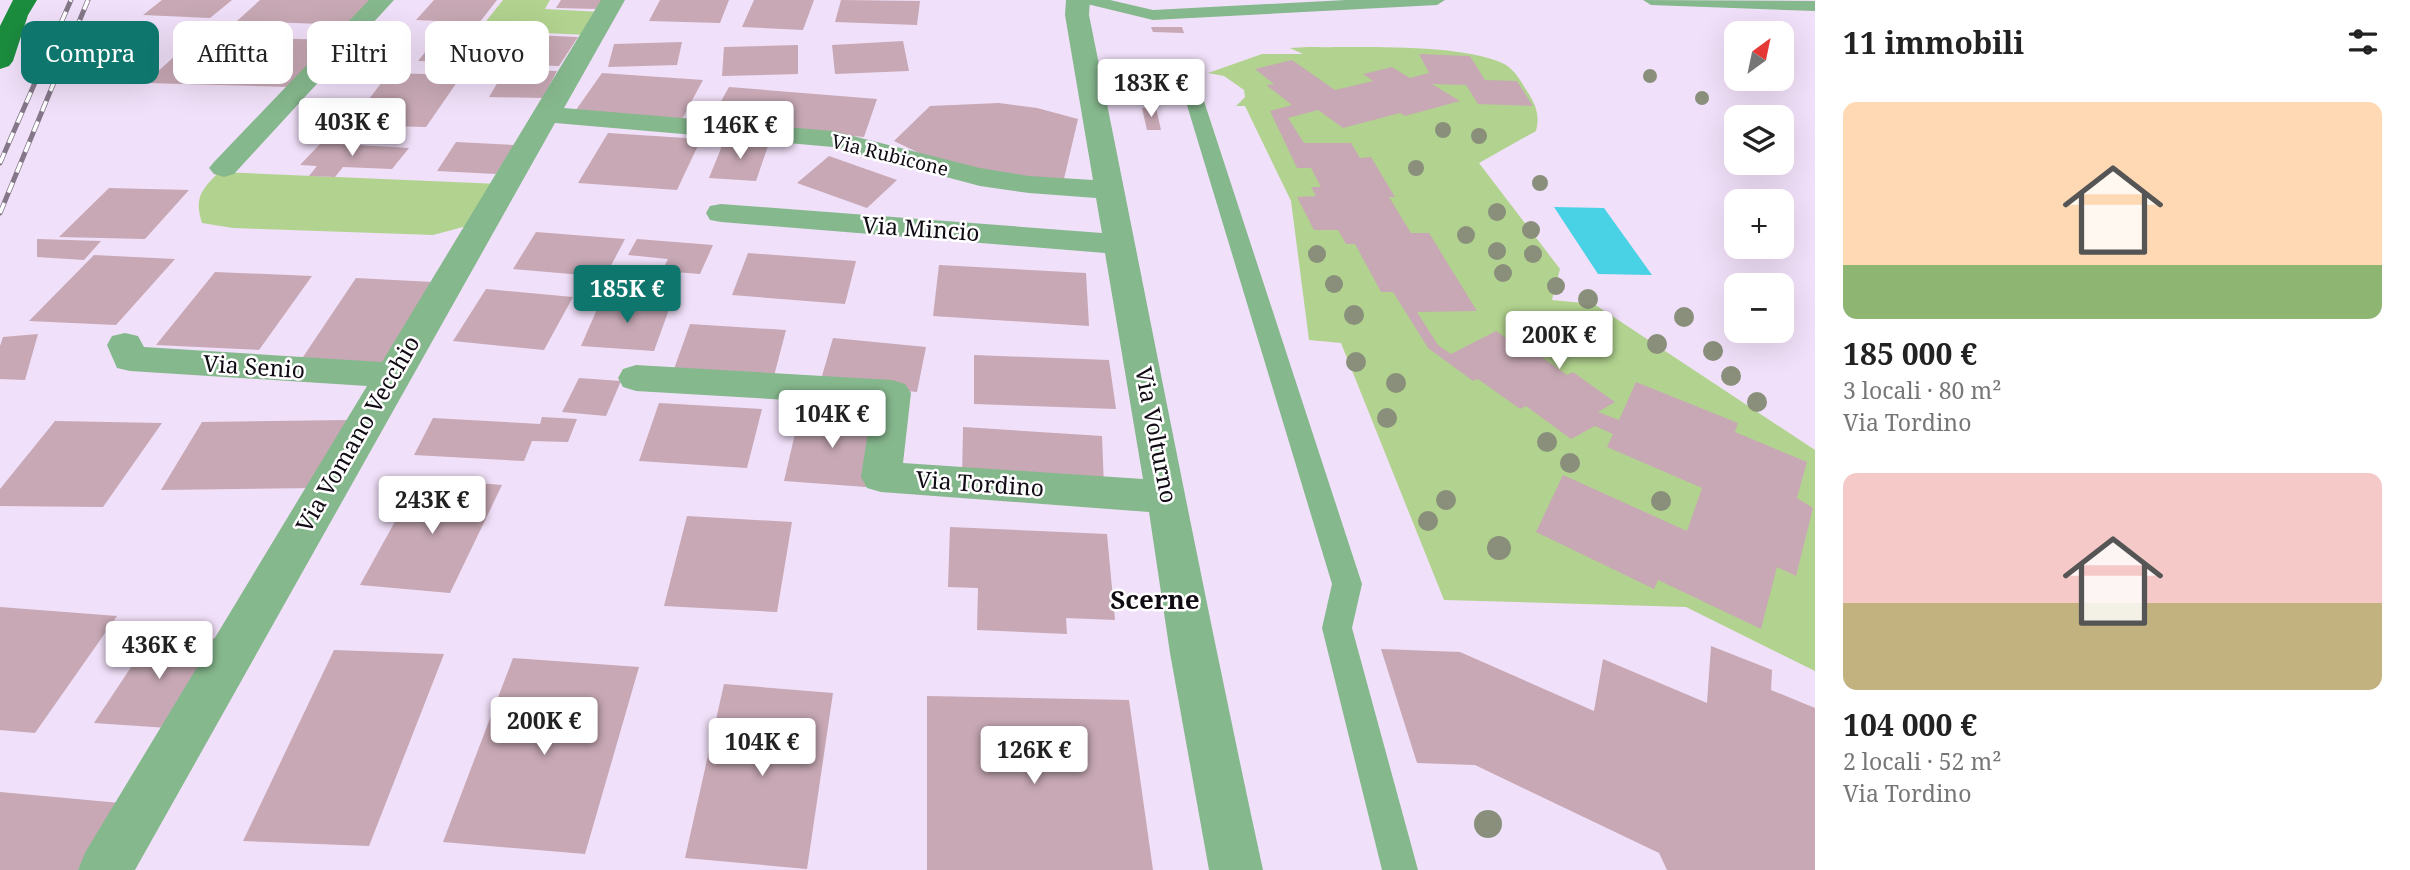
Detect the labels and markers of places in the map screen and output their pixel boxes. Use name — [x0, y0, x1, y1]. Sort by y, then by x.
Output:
pin: 183K € — [1094, 60, 1208, 119]
pin: 403K € — [295, 99, 409, 158]
pin: 146K € — [683, 102, 797, 161]
pin: 185K € — [570, 266, 684, 325]
pin: 200K € — [1502, 312, 1616, 371]
pin: 104K € — [775, 391, 889, 450]
pin: 243K € — [375, 476, 489, 536]
pin: 436K € — [102, 622, 216, 681]
pin: 200K € — [487, 698, 601, 757]
pin: 104K € — [705, 718, 819, 778]
pin: 126K € — [977, 726, 1091, 786]

